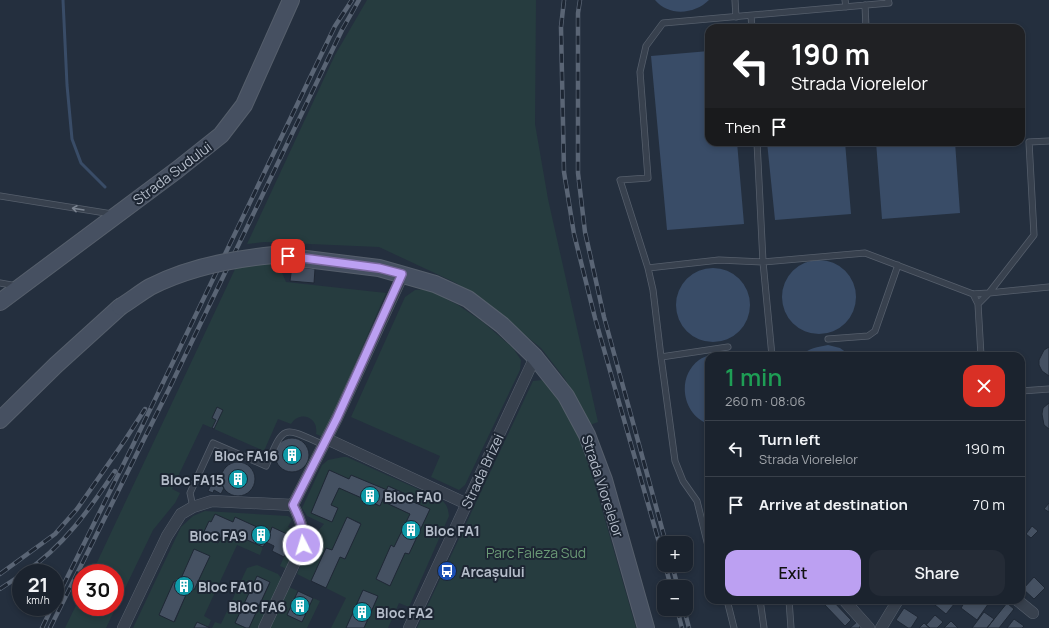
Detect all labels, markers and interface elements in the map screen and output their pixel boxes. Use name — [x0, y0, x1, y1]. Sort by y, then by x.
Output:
text: 190 m — [791, 35, 870, 73]
icon: left — [725, 40, 777, 92]
text: Strada Viorelelor — [791, 71, 928, 95]
icon: arrive — [768, 116, 790, 138]
text: Then — [725, 117, 760, 138]
street label: Strada Sudului — [129, 137, 215, 209]
one-way arrow — [72, 205, 85, 213]
pin — [271, 239, 305, 273]
icon: arrive — [277, 245, 299, 267]
text: 1 min — [725, 360, 782, 393]
button: close — [963, 365, 1005, 407]
text: 260 m · 08:06 — [725, 392, 806, 410]
text: Turn left — [759, 429, 821, 450]
street label: Strada Brizei — [456, 430, 508, 512]
street label: Strada Viorelelor — [578, 432, 628, 540]
icon: left — [725, 438, 747, 460]
text: 190 m — [965, 438, 1005, 459]
building icon: Bloc FA16 — [281, 444, 303, 466]
place label: Bloc FA16 — [214, 446, 278, 465]
text: Strada Viorelelor — [759, 450, 858, 468]
building icon: Bloc FA15 — [227, 468, 249, 490]
place label: Bloc FA15 — [161, 470, 224, 489]
building icon: Bloc FA0 — [359, 485, 381, 507]
place label: Bloc FA0 — [384, 487, 442, 506]
icon: arrive — [725, 494, 747, 516]
text: Arrive at destination — [759, 494, 908, 515]
text: 70 m — [973, 494, 1005, 515]
building icon: Bloc FA1 — [400, 519, 422, 541]
place label: Bloc FA1 — [425, 521, 480, 540]
building icon: Bloc FA9 — [250, 524, 272, 546]
position arrow — [282, 524, 324, 566]
place label: Bloc FA9 — [189, 526, 247, 545]
map controls — [657, 536, 693, 616]
button: + — [657, 536, 693, 572]
park label: Parc Faleza Sud — [486, 543, 586, 562]
button: Exit — [725, 550, 861, 596]
button: Share — [869, 550, 1005, 596]
bus stop icon: Arcașului — [436, 560, 458, 582]
place label: Arcașului — [461, 562, 525, 581]
speed limit sign: 30 — [72, 564, 124, 616]
text: 21 — [28, 571, 48, 598]
building icon: Bloc FA10 — [173, 575, 195, 597]
place label: Bloc FA10 — [198, 577, 262, 596]
button: − — [657, 580, 693, 616]
text: km/h — [26, 593, 50, 607]
building icon: Bloc FA6 — [289, 595, 311, 617]
place label: Bloc FA6 — [228, 597, 286, 616]
building icon: Bloc FA2 — [351, 601, 373, 623]
place label: Bloc FA2 — [376, 603, 433, 622]

